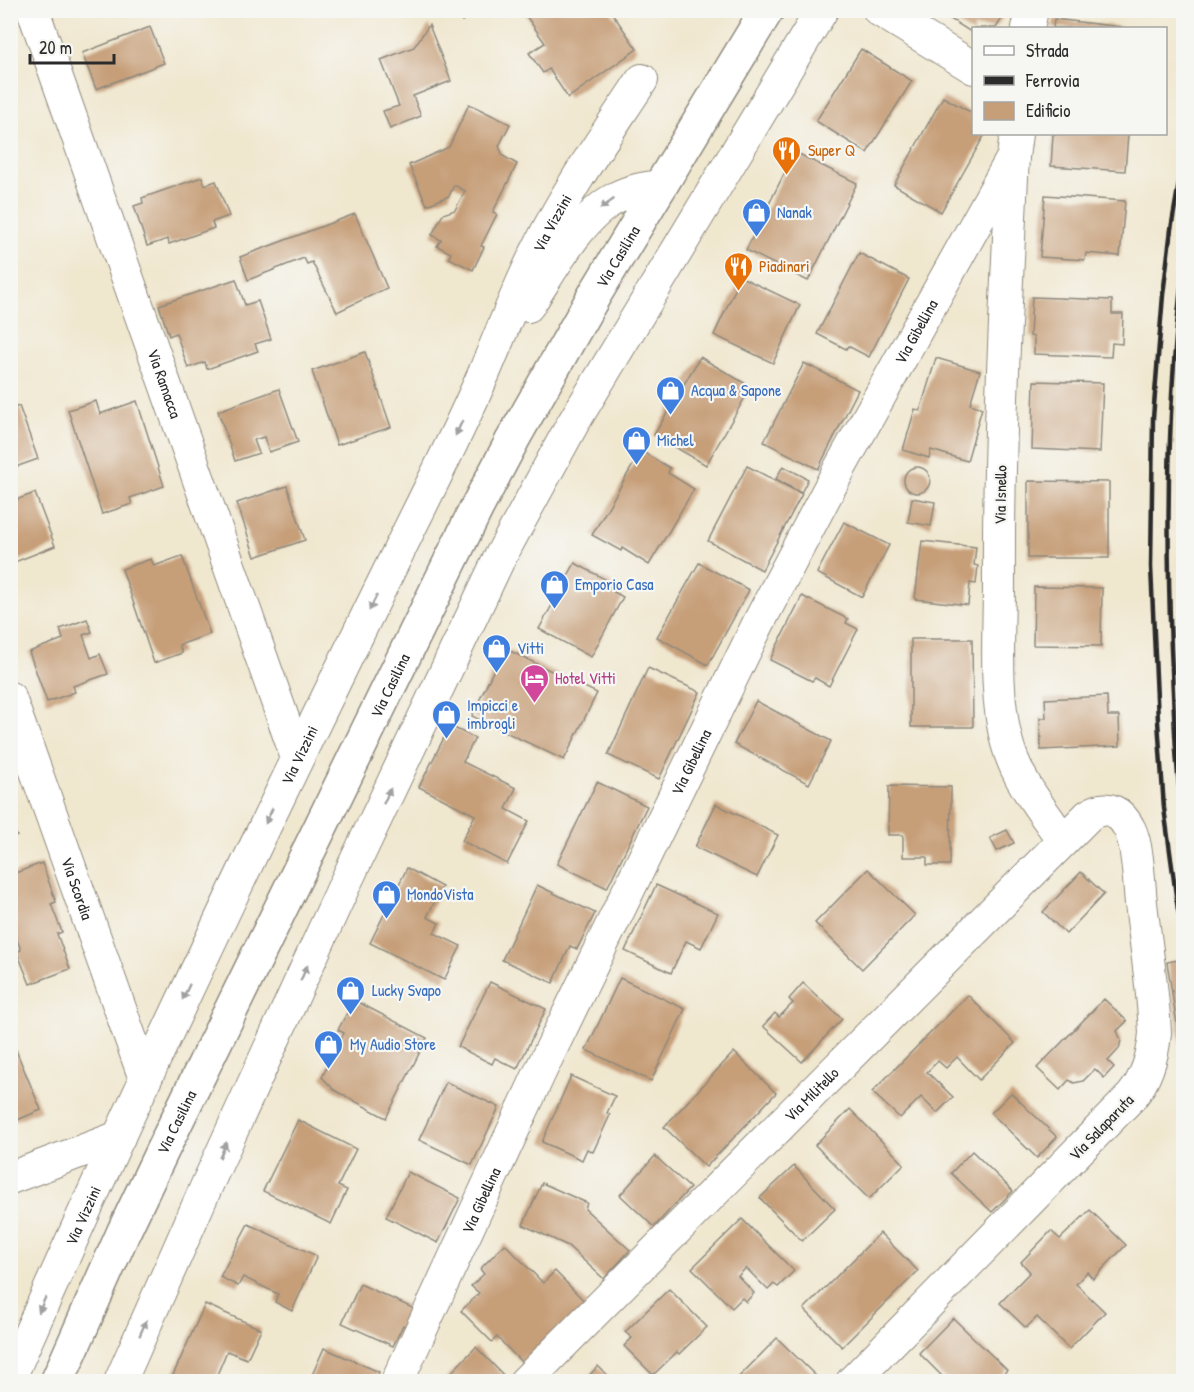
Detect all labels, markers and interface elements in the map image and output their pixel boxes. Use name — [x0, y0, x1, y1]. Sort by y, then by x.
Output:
scale bar — [30, 27, 114, 65]
legend — [972, 27, 1167, 135]
text: 20 m — [39, 35, 72, 60]
text: Strada — [1026, 38, 1069, 63]
text: Ferrovia — [1025, 68, 1079, 93]
text: Edificio — [1026, 98, 1070, 123]
restaurant icon: Super Q — [771, 134, 803, 176]
place label: Super Q — [808, 139, 855, 161]
street label: Via Vizzini — [527, 190, 577, 256]
shop icon: Nanak — [740, 196, 772, 238]
one-way arrow — [599, 198, 615, 210]
place label: Nanak — [777, 201, 812, 223]
street label: Via Casilina — [590, 221, 645, 292]
restaurant icon: Piadinari — [722, 250, 754, 292]
place label: Piadinari — [759, 255, 810, 277]
street label: Via Gibellina — [889, 295, 943, 368]
street label: Via Ramacca — [142, 346, 187, 421]
shop icon: Acqua & Sapone — [654, 374, 686, 416]
place label: Acqua & Sapone — [691, 379, 782, 401]
one-way arrow — [455, 419, 464, 436]
shop icon: Michel — [620, 424, 652, 466]
place label: Michel — [657, 429, 694, 451]
street label: Via Isnello — [988, 465, 1012, 525]
shop icon: Emporio Casa — [538, 568, 570, 610]
place label: Emporio Casa — [575, 573, 654, 595]
one-way arrow — [369, 594, 379, 612]
shop icon: Vitti — [480, 632, 512, 674]
place label: Vitti — [517, 637, 544, 659]
street label: Via Casilina — [365, 650, 415, 721]
hotel icon: Hotel Vitti — [518, 662, 550, 704]
place label: Hotel Vitti — [555, 667, 616, 689]
place label: Impicci e imbrogli — [467, 694, 519, 734]
shop icon: Impicci e imbrogli — [430, 698, 462, 740]
street label: Via Vizzini — [276, 722, 323, 788]
street label: Via Gibellina — [665, 725, 716, 799]
one-way arrow — [383, 788, 392, 805]
one-way arrow — [265, 807, 274, 824]
street label: Via Scordia — [56, 854, 99, 923]
shop icon: MondoVista — [370, 878, 402, 920]
place label: MondoVista — [407, 883, 473, 905]
one-way arrow — [300, 964, 309, 981]
shop icon: Lucky Svapo — [335, 974, 367, 1016]
place label: Lucky Svapo — [372, 979, 442, 1001]
one-way arrow — [182, 984, 191, 1001]
shop icon: My Audio Store — [313, 1028, 345, 1070]
place label: My Audio Store — [350, 1033, 437, 1055]
street label: Via Militello — [779, 1062, 844, 1126]
street label: Via Casilina — [151, 1086, 201, 1158]
street label: Via Salaparuta — [1064, 1089, 1138, 1165]
one-way arrow — [219, 1142, 228, 1159]
street label: Via Gibellina — [456, 1164, 506, 1237]
street label: Via Vizzini — [60, 1182, 106, 1249]
one-way arrow — [38, 1297, 47, 1314]
one-way arrow — [139, 1319, 148, 1337]

